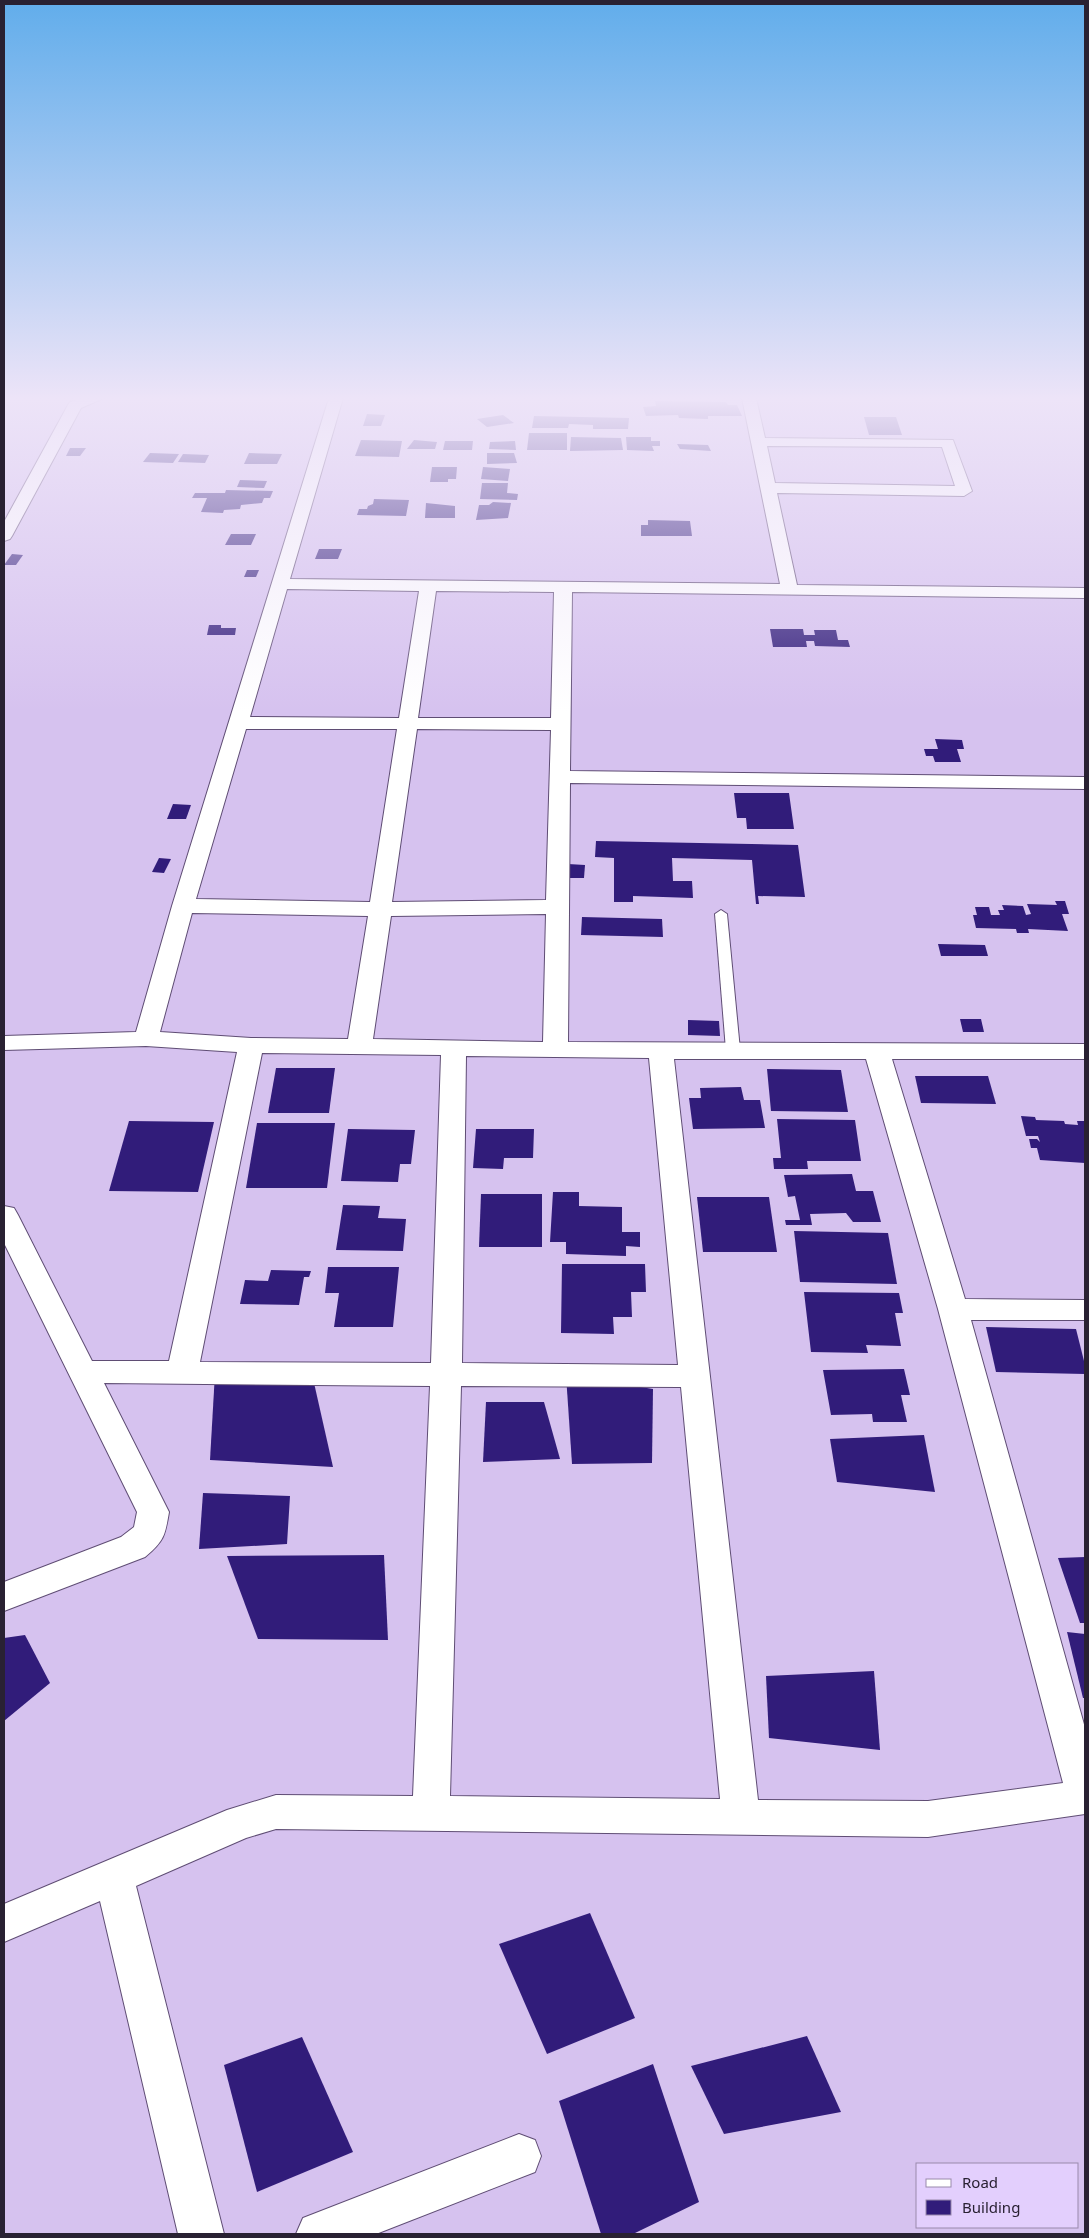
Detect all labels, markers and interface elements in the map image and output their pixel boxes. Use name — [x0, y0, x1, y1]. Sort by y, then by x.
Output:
legend — [916, 2163, 1079, 2228]
text: Road — [962, 2172, 998, 2192]
text: Building — [962, 2197, 1020, 2217]

